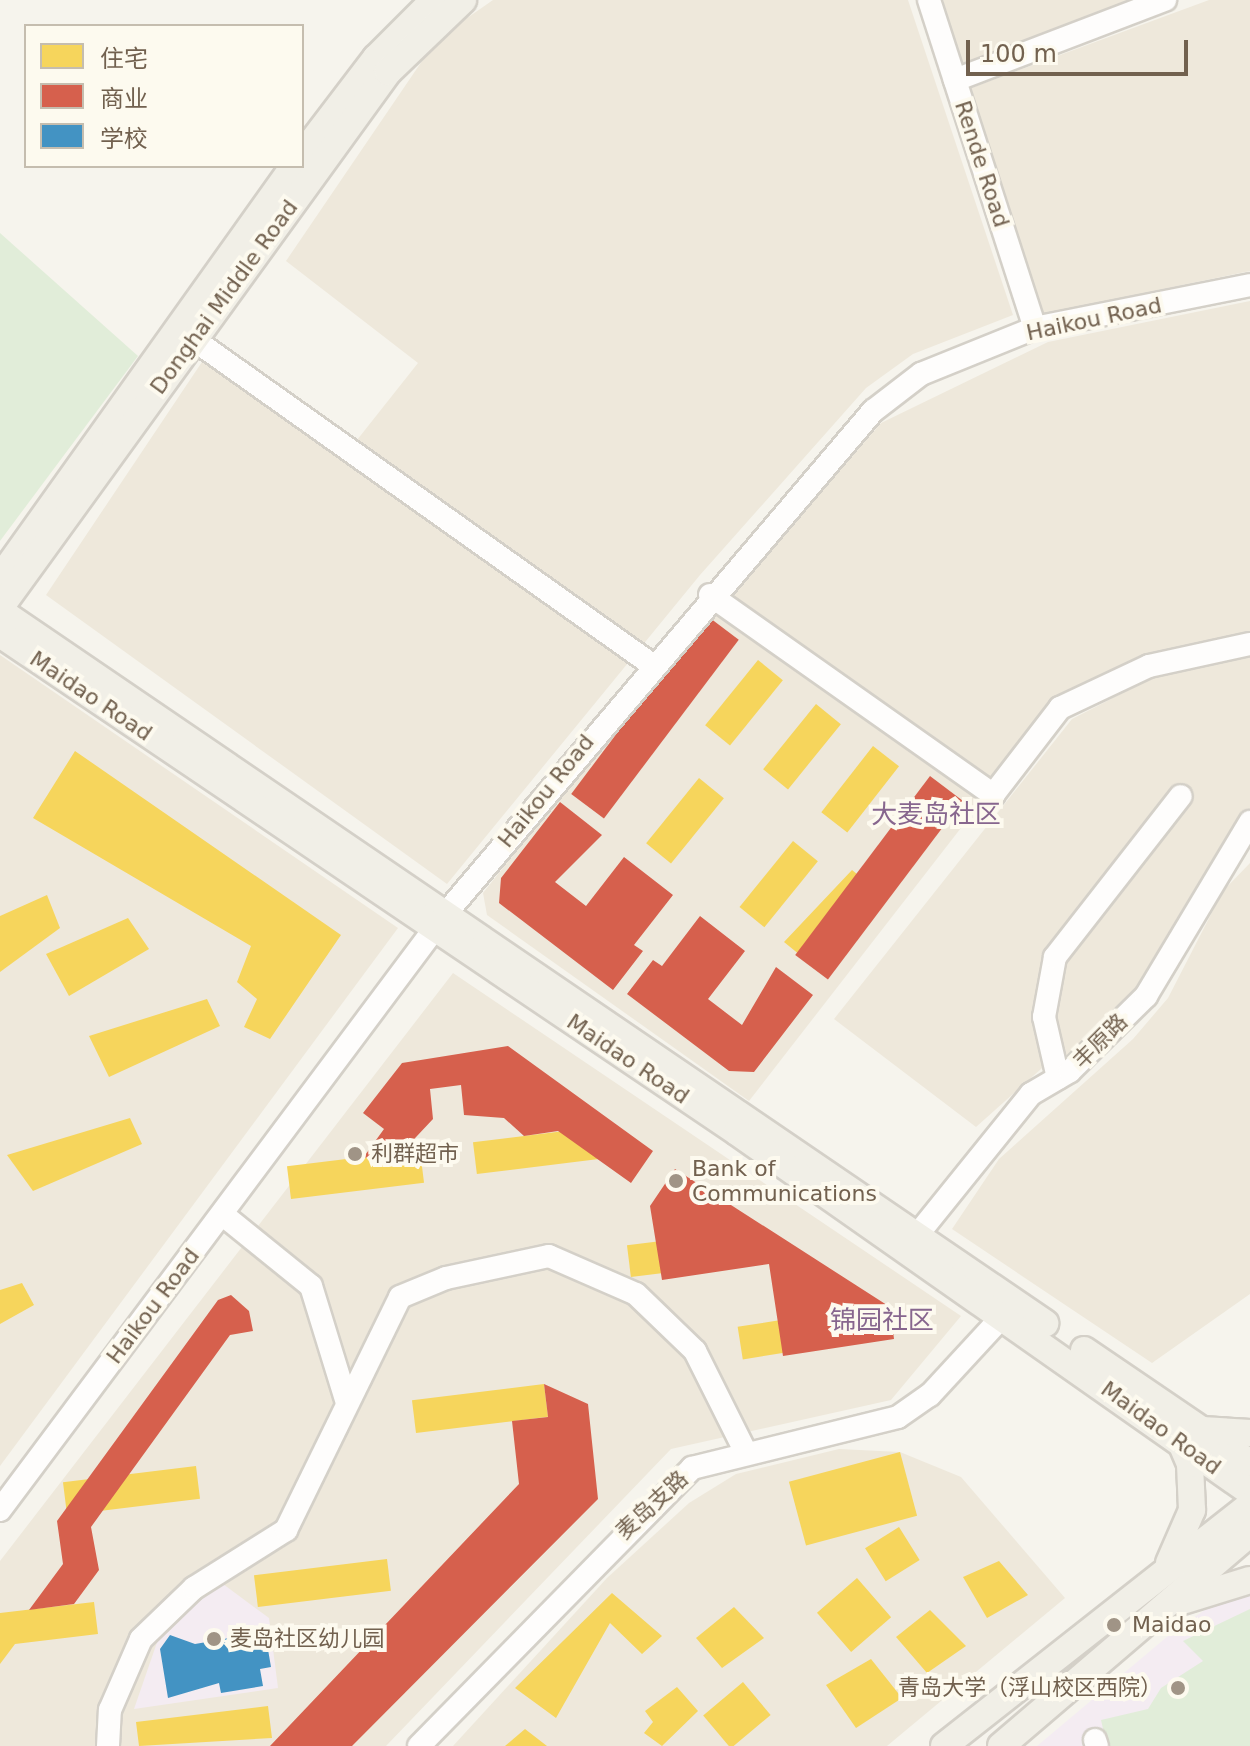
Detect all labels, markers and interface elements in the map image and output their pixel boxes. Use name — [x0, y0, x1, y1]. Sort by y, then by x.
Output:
legend — [24, 24, 304, 168]
scale bar — [970, 24, 1192, 74]
text: 100 m — [980, 40, 1057, 68]
text: 住宅 — [100, 45, 148, 73]
text: 商业 — [100, 85, 148, 113]
street label: Rende Road — [949, 97, 1015, 231]
text: 学校 — [100, 125, 148, 153]
street label: Donghai Middle Road — [145, 195, 303, 399]
street label: Haikou Road — [1024, 292, 1164, 346]
street label: Maidao Road — [25, 645, 157, 747]
street label: Haikou Road — [492, 729, 600, 853]
district label: 大麦岛社区 — [871, 799, 1001, 831]
street label: Maidao Road — [562, 1008, 694, 1110]
street label: 丰原路 — [1067, 1008, 1133, 1074]
place label: 利群超市 — [371, 1141, 459, 1167]
marker: 利群超市 — [346, 1145, 364, 1163]
place label: Bank of Communications — [692, 1155, 877, 1206]
marker: Bank of Communications — [667, 1172, 685, 1190]
street label: Haikou Road — [101, 1243, 205, 1369]
district label: 锦园社区 — [830, 1305, 934, 1337]
street label: Maidao Road — [1096, 1376, 1226, 1480]
street label: 麦岛支路 — [611, 1465, 693, 1545]
place label: Maidao — [1132, 1612, 1211, 1638]
marker: Maidao — [1103, 1614, 1125, 1636]
place label: 麦岛社区幼儿园 — [230, 1626, 384, 1652]
marker: 麦岛社区幼儿园 — [205, 1630, 223, 1648]
place label: 青岛大学（浮山校区西院） — [898, 1675, 1162, 1701]
marker: 青岛大学（浮山校区西院） — [1169, 1679, 1187, 1697]

